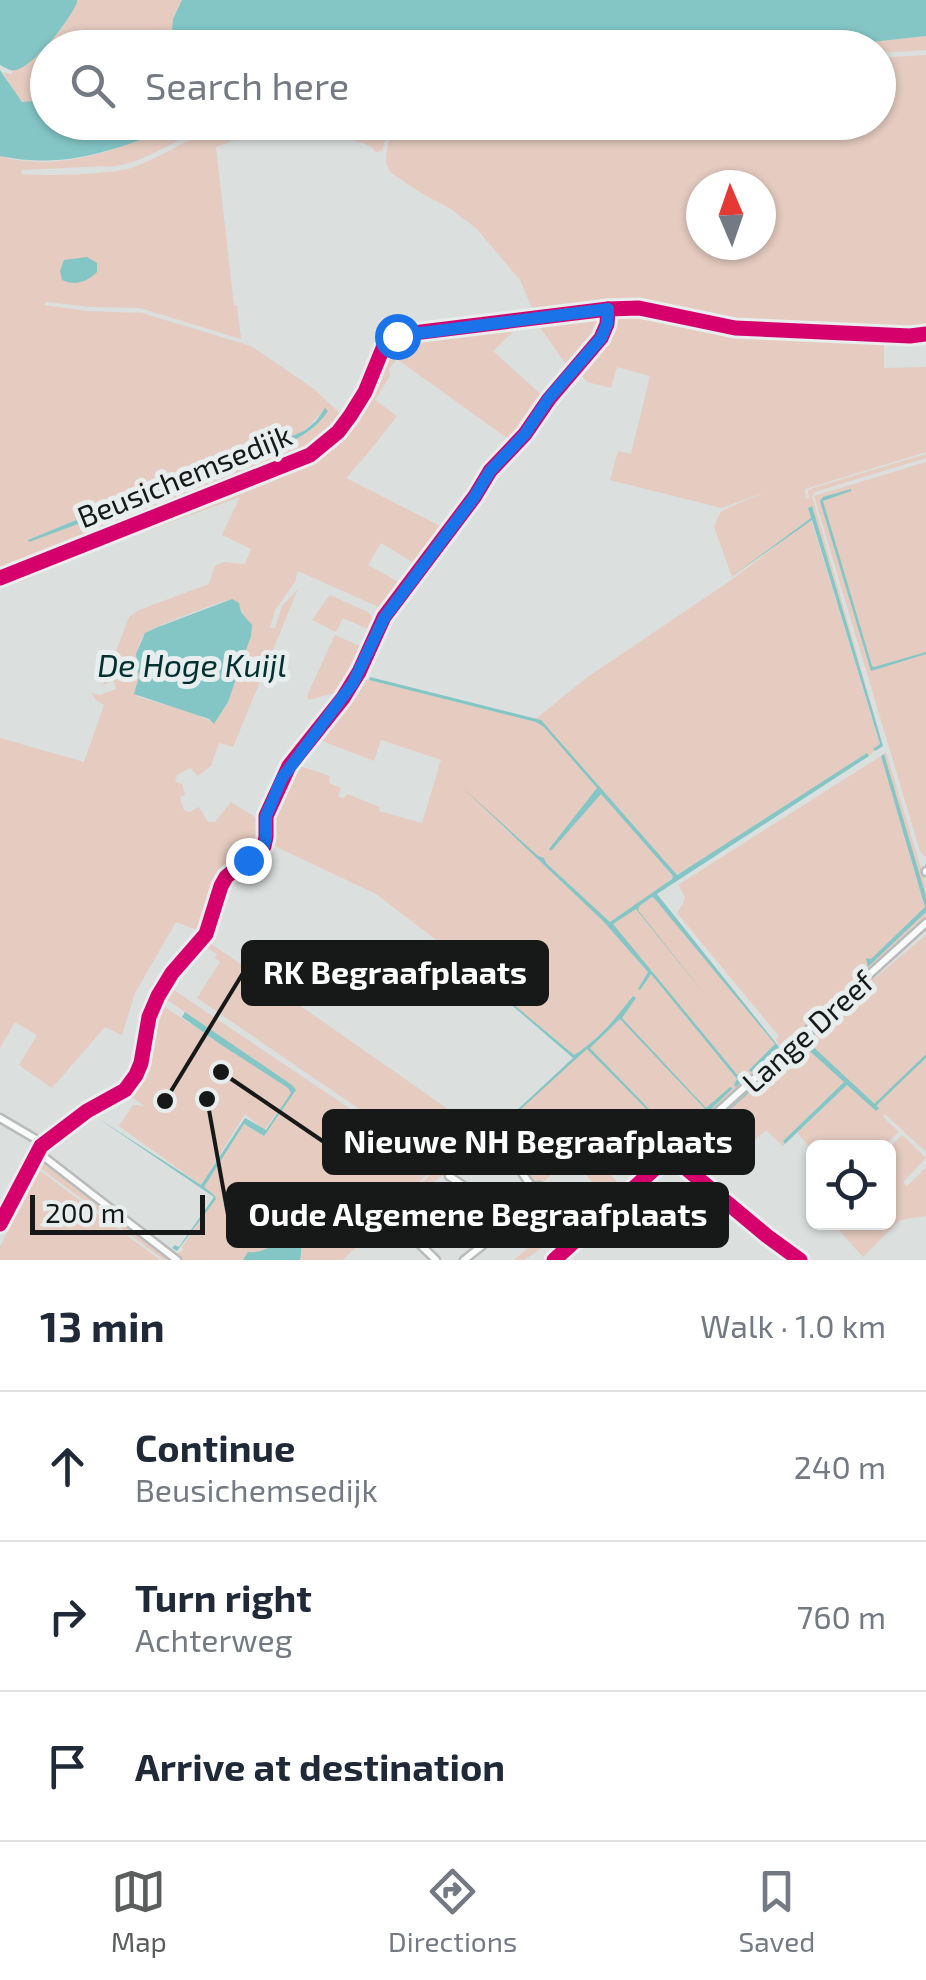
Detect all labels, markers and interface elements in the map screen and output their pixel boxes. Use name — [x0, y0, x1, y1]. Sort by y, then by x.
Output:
search box — [30, 30, 896, 140]
icon: search — [65, 58, 120, 113]
text: Search here — [145, 62, 349, 108]
north arrow — [686, 170, 776, 260]
route start — [375, 314, 421, 360]
street label: Beusichemsedijk — [72, 416, 296, 534]
water label: De Hoge Kuijl — [97, 645, 287, 684]
route end — [226, 838, 272, 884]
callout: RK Begraafplaats — [243, 942, 547, 1004]
text: RK Begraafplaats — [263, 952, 527, 990]
street label: Lange Dreef — [734, 962, 880, 1099]
callout: Nieuwe NH Begraafplaats — [324, 1111, 753, 1173]
text: Nieuwe NH Begraafplaats — [343, 1121, 733, 1159]
map controls — [806, 1140, 896, 1230]
button: locate — [806, 1140, 896, 1230]
callout: Oude Algemene Begraafplaats — [228, 1184, 727, 1246]
scale bar — [30, 1190, 205, 1234]
text: Oude Algemene Begraafplaats — [249, 1194, 707, 1232]
text: 200 m — [45, 1195, 125, 1229]
text: 13 min — [40, 1300, 165, 1350]
text: Walk · 1.0 km — [700, 1306, 886, 1344]
text: Continue — [135, 1424, 295, 1470]
icon: ahead — [40, 1439, 95, 1494]
text: 240 m — [794, 1447, 886, 1485]
text: Beusichemsedijk — [135, 1470, 378, 1508]
text: Turn right — [135, 1574, 312, 1620]
icon: right — [40, 1589, 95, 1644]
text: 760 m — [797, 1597, 886, 1635]
text: Achterweg — [135, 1620, 293, 1658]
icon: arrive — [40, 1739, 95, 1794]
text: Arrive at destination — [135, 1743, 505, 1789]
tab: Map — [111, 1864, 167, 1958]
tab: Directions — [388, 1864, 517, 1958]
tab: Saved — [739, 1864, 815, 1958]

